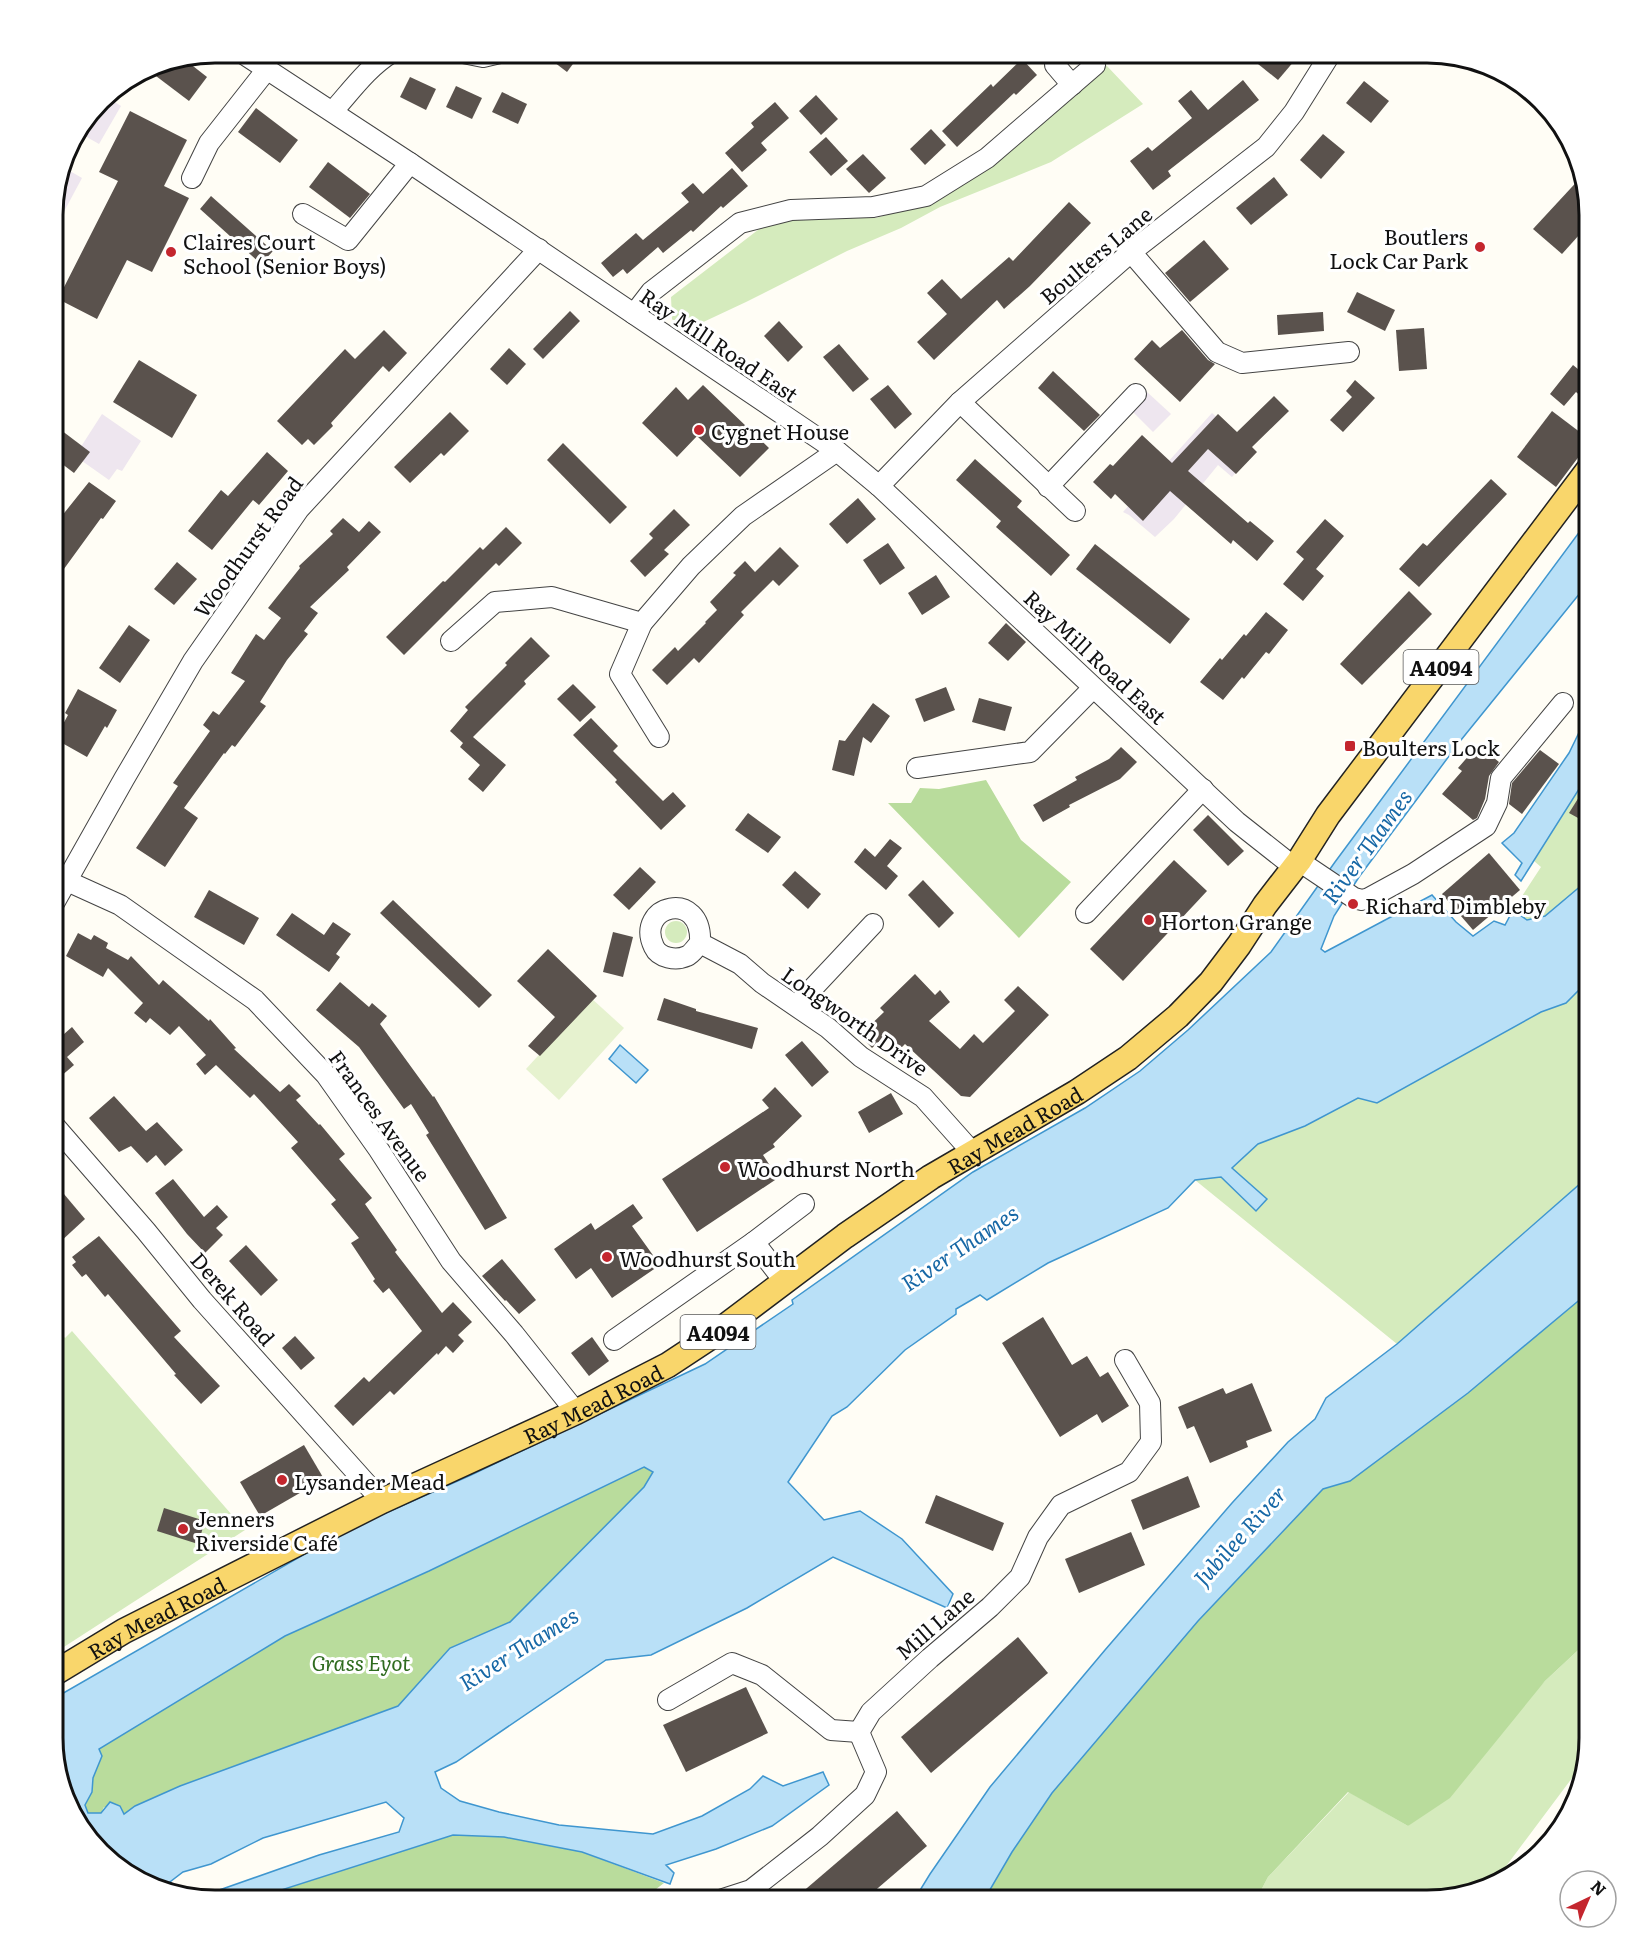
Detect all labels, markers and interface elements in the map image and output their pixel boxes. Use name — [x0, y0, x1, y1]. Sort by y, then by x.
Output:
street label: Boulters Lane — [1032, 198, 1158, 310]
place label: Boutlers Lock Car Park — [1329, 220, 1468, 275]
place label: Claires Court School (Senior Boys) — [183, 225, 386, 280]
marker: Boutlers Lock Car Park — [1473, 240, 1487, 254]
marker: Claires Court School (Senior Boys) — [164, 245, 178, 259]
street label: Ray Mill Road East — [635, 279, 806, 409]
place label: Cygnet House — [711, 415, 849, 446]
marker: Cygnet House — [692, 423, 706, 437]
street label: Woodhurst Road — [185, 469, 309, 623]
street label: Ray Mill Road East — [1018, 582, 1175, 731]
road number: A4094 — [1404, 650, 1478, 684]
place label: Boulters Lock — [1362, 731, 1500, 762]
marker: Boulters Lock — [1343, 739, 1357, 753]
water label: River Thames — [1313, 782, 1419, 910]
place label: Richard Dimbleby — [1365, 889, 1547, 920]
marker: Richard Dimbleby — [1346, 897, 1360, 911]
place label: Horton Grange — [1161, 905, 1312, 936]
marker: Horton Grange — [1142, 913, 1156, 927]
street label: Longworth Drive — [776, 958, 936, 1082]
street label: Frances Avenue — [323, 1043, 439, 1187]
street label: Ray Mead Road — [940, 1077, 1088, 1180]
place label: Woodhurst North — [737, 1152, 915, 1183]
marker: Woodhurst North — [718, 1160, 732, 1174]
water label: River Thames — [894, 1195, 1024, 1299]
place label: Woodhurst South — [619, 1242, 796, 1273]
street label: Derek Road — [185, 1244, 284, 1352]
marker: Woodhurst South — [600, 1250, 614, 1264]
road number: A4094 — [680, 1315, 756, 1349]
street label: Ray Mead Road — [517, 1355, 668, 1450]
place label: Lysander Mead — [294, 1465, 445, 1496]
marker: Lysander Mead — [275, 1473, 289, 1487]
water label: Jubilee River — [1185, 1478, 1293, 1592]
place label: Jenners Riverside Café — [195, 1502, 338, 1557]
marker: Jenners Riverside Café — [176, 1522, 190, 1536]
street label: Ray Mead Road — [81, 1567, 230, 1666]
street label: Mill Lane — [888, 1580, 980, 1666]
water label: River Thames — [452, 1598, 584, 1698]
park label: Grass Eyot — [311, 1646, 411, 1677]
north arrow — [1558, 1869, 1618, 1929]
text: N — [1586, 1874, 1612, 1901]

